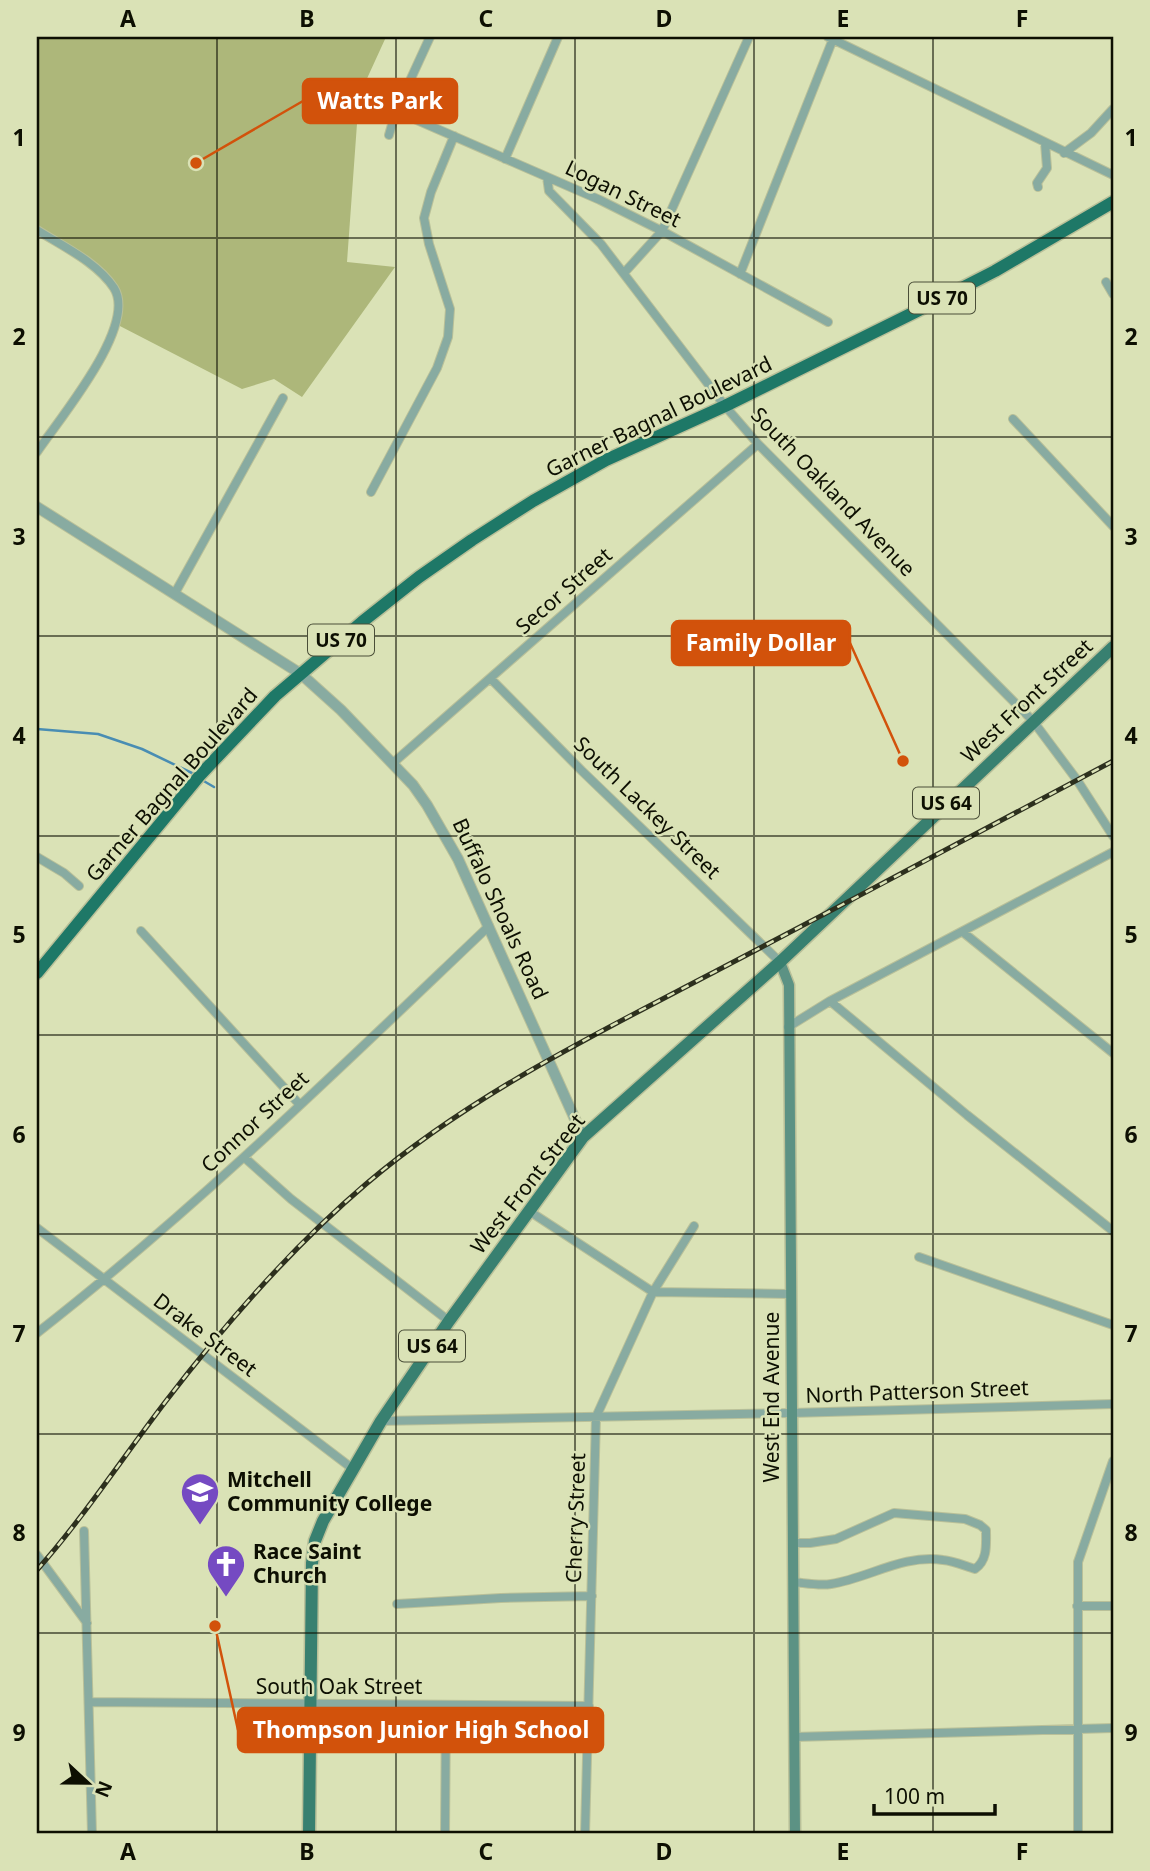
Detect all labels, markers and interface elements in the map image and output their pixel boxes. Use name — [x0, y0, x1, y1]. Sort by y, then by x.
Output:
text: A — [120, 2, 136, 34]
text: B — [299, 2, 315, 34]
text: C — [479, 2, 494, 34]
text: D — [656, 2, 672, 34]
text: E — [837, 2, 849, 34]
text: F — [1016, 2, 1028, 34]
callout: Watts Park — [303, 79, 457, 123]
text: Watts Park — [317, 84, 444, 116]
text: 1 — [12, 121, 26, 153]
text: 1 — [1124, 121, 1138, 153]
street label: Logan Street — [561, 153, 686, 233]
road number: US 70 — [909, 282, 975, 314]
text: 2 — [12, 320, 26, 352]
text: 2 — [1124, 320, 1138, 352]
street label: Garner Bagnal Boulevard — [541, 349, 776, 483]
street label: South Oakland Avenue — [746, 401, 922, 582]
text: 3 — [12, 520, 26, 552]
text: 3 — [1124, 520, 1138, 552]
street label: Secor Street — [509, 540, 618, 640]
callout: Family Dollar — [672, 621, 850, 665]
road number: US 70 — [308, 624, 374, 656]
text: Family Dollar — [686, 626, 836, 658]
street label: West Front Street — [954, 632, 1099, 769]
street label: Garner Bagnal Boulevard — [79, 681, 263, 887]
text: 4 — [12, 719, 26, 751]
text: 4 — [1124, 719, 1138, 751]
street label: South Lackey Street — [568, 730, 727, 885]
road number: US 64 — [913, 788, 979, 818]
street label: Buffalo Shoals Road — [447, 813, 555, 1004]
text: 5 — [12, 918, 26, 950]
text: 5 — [1124, 918, 1138, 950]
street label: Connor Street — [195, 1064, 314, 1178]
street label: West Front Street — [464, 1107, 591, 1259]
text: 6 — [12, 1118, 26, 1150]
text: 6 — [1124, 1118, 1138, 1150]
street label: Drake Street — [148, 1286, 263, 1382]
street label: West End Avenue — [757, 1312, 785, 1482]
text: 7 — [12, 1317, 26, 1349]
text: 7 — [1124, 1317, 1138, 1349]
road number: US 64 — [399, 1330, 465, 1362]
street label: North Patterson Street — [805, 1373, 1029, 1409]
street label: Cherry Street — [559, 1452, 591, 1584]
place label: Mitchell Community College — [227, 1465, 432, 1517]
school or university icon: Mitchell Community College — [179, 1471, 221, 1526]
text: 8 — [12, 1516, 26, 1548]
text: 8 — [1124, 1516, 1138, 1548]
place label: Race Saint Church — [253, 1537, 361, 1589]
church icon: Race Saint Church — [205, 1543, 247, 1598]
street label: South Oak Street — [256, 1672, 423, 1700]
callout: Thompson Junior High School — [238, 1708, 603, 1752]
text: Thompson Junior High School — [253, 1713, 589, 1745]
text: 9 — [12, 1716, 26, 1748]
text: 9 — [1124, 1716, 1138, 1748]
north arrow — [52, 1748, 122, 1818]
scale bar — [874, 1773, 994, 1817]
text: N — [89, 1777, 119, 1801]
text: 100 m — [884, 1782, 945, 1810]
text: A — [120, 1835, 136, 1867]
text: B — [299, 1835, 315, 1867]
text: C — [479, 1835, 494, 1867]
text: D — [656, 1835, 672, 1867]
text: E — [837, 1835, 849, 1867]
text: F — [1016, 1835, 1028, 1867]

